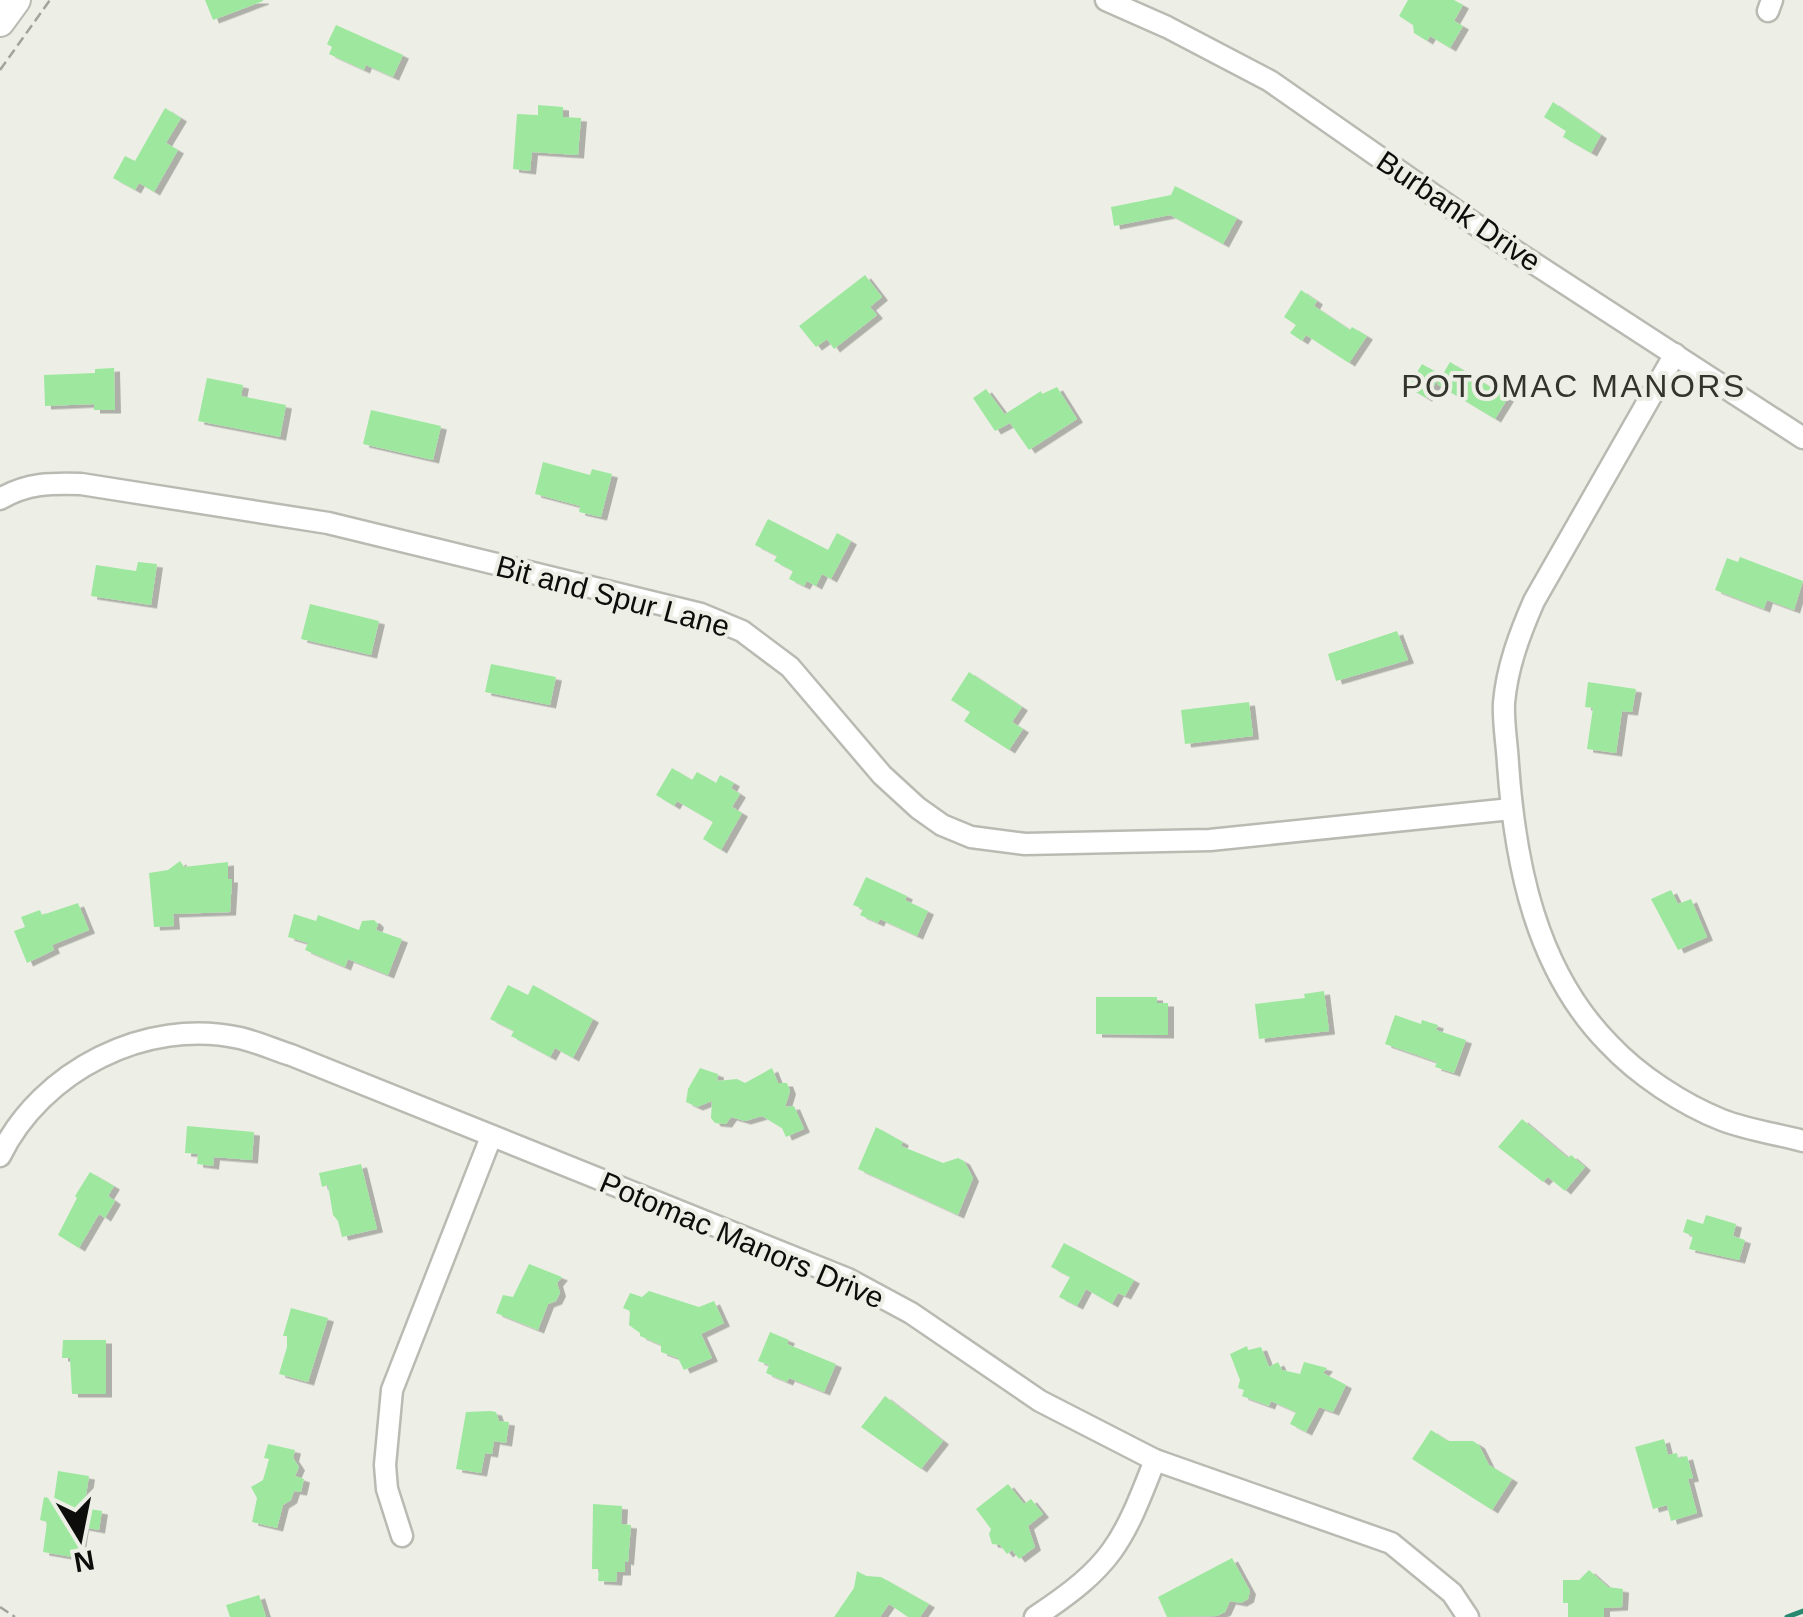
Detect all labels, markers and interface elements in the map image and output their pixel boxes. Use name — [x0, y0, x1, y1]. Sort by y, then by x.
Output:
street label: Burbank Drive — [1371, 144, 1547, 278]
district label: POTOMAC MANORS — [1401, 368, 1747, 404]
street label: Bit and Spur Lane — [493, 549, 733, 643]
street label: Potomac Manors Drive — [595, 1165, 889, 1315]
north arrow — [30, 1487, 130, 1587]
text: N — [72, 1544, 97, 1578]

